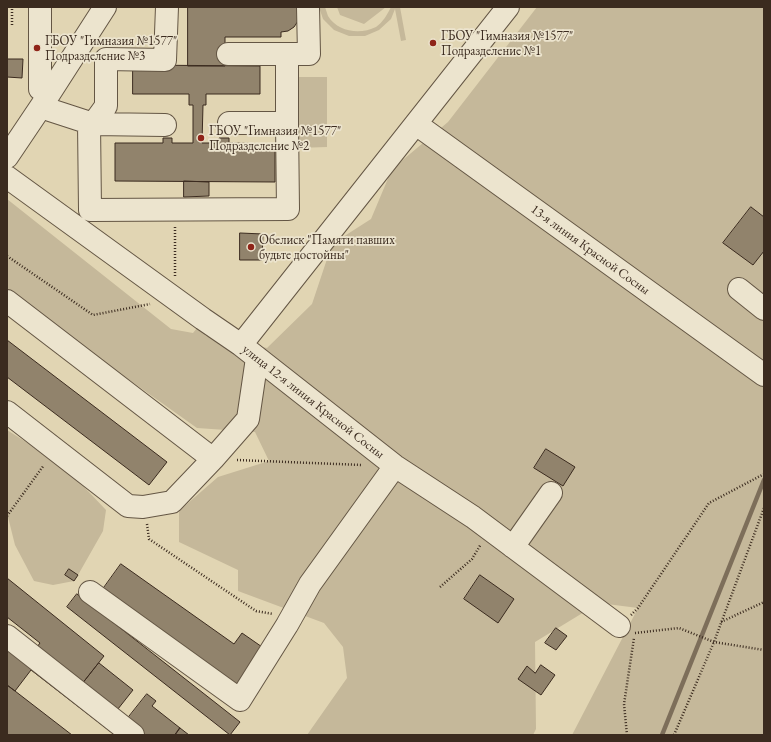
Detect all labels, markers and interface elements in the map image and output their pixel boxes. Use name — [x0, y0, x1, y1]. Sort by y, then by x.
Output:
place label: ГБОУ "Гимназия №1577" Подразделение №1 — [441, 28, 573, 59]
place label: ГБОУ "Гимназия №1577" Подразделение №3 — [45, 33, 177, 64]
marker: ГБОУ "Гимназия №1577" Подразделение №1 — [428, 38, 438, 48]
marker: ГБОУ "Гимназия №1577" Подразделение №3 — [32, 43, 42, 53]
place label: ГБОУ "Гимназия №1577" Подразделение №2 — [209, 123, 341, 154]
marker: ГБОУ "Гимназия №1577" Подразделение №2 — [196, 133, 206, 143]
street label: 13-я линия Красной Сосны — [528, 202, 652, 298]
place label: Обелиск "Памяти павших будьте достойны" — [259, 232, 395, 263]
marker: Обелиск "Памяти павших будьте достойны" — [246, 242, 256, 252]
street label: улица 12-я линия Красной Сосны — [239, 342, 387, 462]

